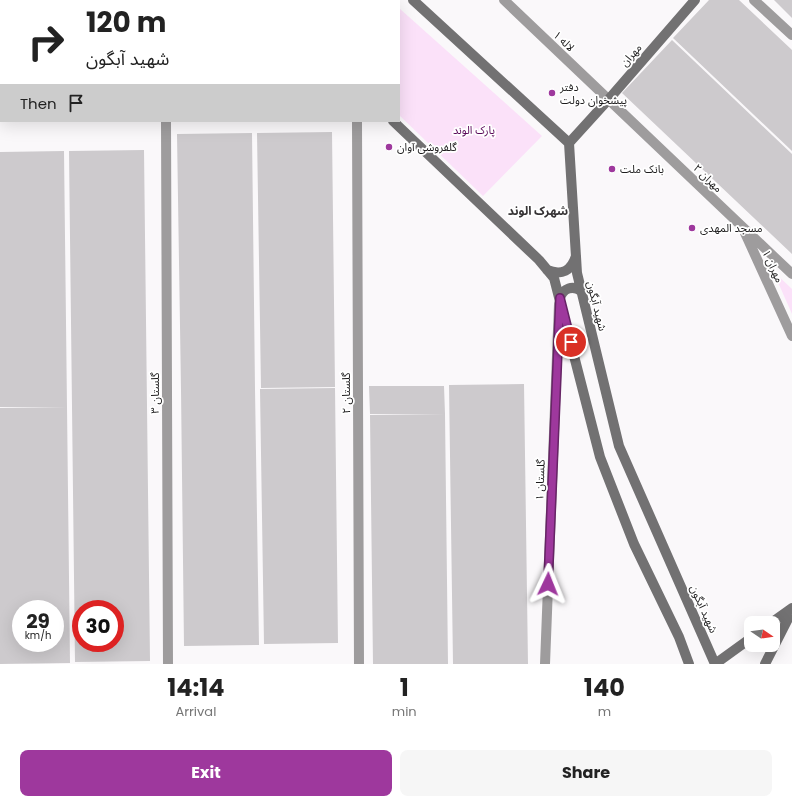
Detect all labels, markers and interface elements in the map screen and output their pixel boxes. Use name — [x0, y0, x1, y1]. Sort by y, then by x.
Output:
text: 120 m — [86, 3, 166, 42]
icon: right — [20, 16, 72, 68]
street label: لاله ۱ — [550, 27, 578, 55]
street label: مهران — [617, 40, 646, 70]
text: شهید آبگون — [86, 46, 169, 71]
place label: دفتر پیشخوان دولت — [559, 79, 627, 108]
marker: دفتر پیشخوان دولت — [547, 88, 557, 98]
icon: arrive — [65, 92, 87, 114]
text: Then — [20, 93, 57, 114]
park label: پارک الوند — [453, 122, 495, 138]
place label: گلفروشی آوان — [397, 139, 457, 155]
marker: گلفروشی آوان — [384, 142, 394, 152]
street label: مهران ۲ — [690, 160, 726, 196]
place label: بانک ملت — [620, 161, 664, 177]
marker: بانک ملت — [607, 164, 617, 174]
district label: شهرک الوند — [508, 202, 568, 219]
place label: مسجد المهدی — [700, 220, 763, 236]
marker: مسجد المهدی — [687, 223, 697, 233]
street label: ۱ مهران — [758, 247, 788, 285]
street label: شهید آبگون — [583, 279, 611, 333]
pin — [554, 325, 588, 359]
icon: arrive — [560, 331, 582, 353]
street label: گلستان ۳ — [147, 372, 163, 414]
street label: گلستان ۲ — [338, 372, 354, 414]
street label: گلستان ۱ — [531, 459, 549, 501]
position arrow — [527, 563, 569, 605]
street label: شهید آبگون — [686, 582, 722, 636]
speed limit sign: 30 — [72, 600, 124, 652]
text: 29 — [26, 607, 50, 635]
north arrow — [744, 616, 780, 652]
map controls — [744, 616, 780, 652]
text: km/h — [25, 628, 51, 643]
text: 14:14 — [167, 671, 225, 704]
text: 1 — [400, 671, 409, 704]
text: 140 — [584, 671, 625, 704]
text: Arrival — [175, 702, 216, 721]
text: min — [392, 702, 417, 721]
text: m — [598, 702, 611, 721]
button: Exit — [20, 750, 392, 796]
button: Share — [400, 750, 772, 796]

